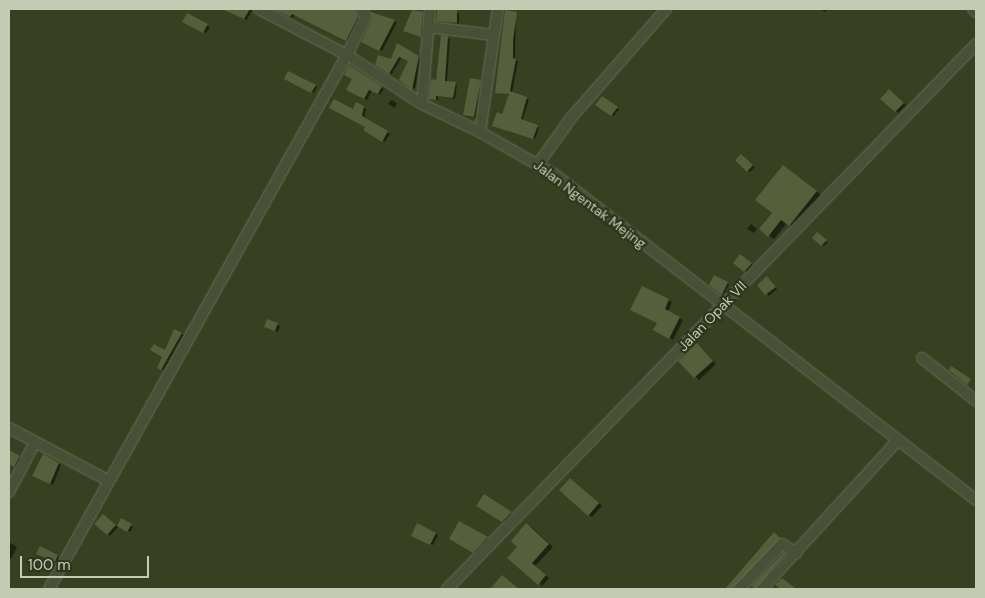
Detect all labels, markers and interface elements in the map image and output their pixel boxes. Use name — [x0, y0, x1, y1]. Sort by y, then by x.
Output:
street label: Jalan Ngentak Mejing — [530, 156, 650, 252]
street label: Jalan Opak VII — [674, 277, 750, 355]
scale bar — [22, 546, 151, 578]
text: 100 m — [28, 555, 71, 575]

